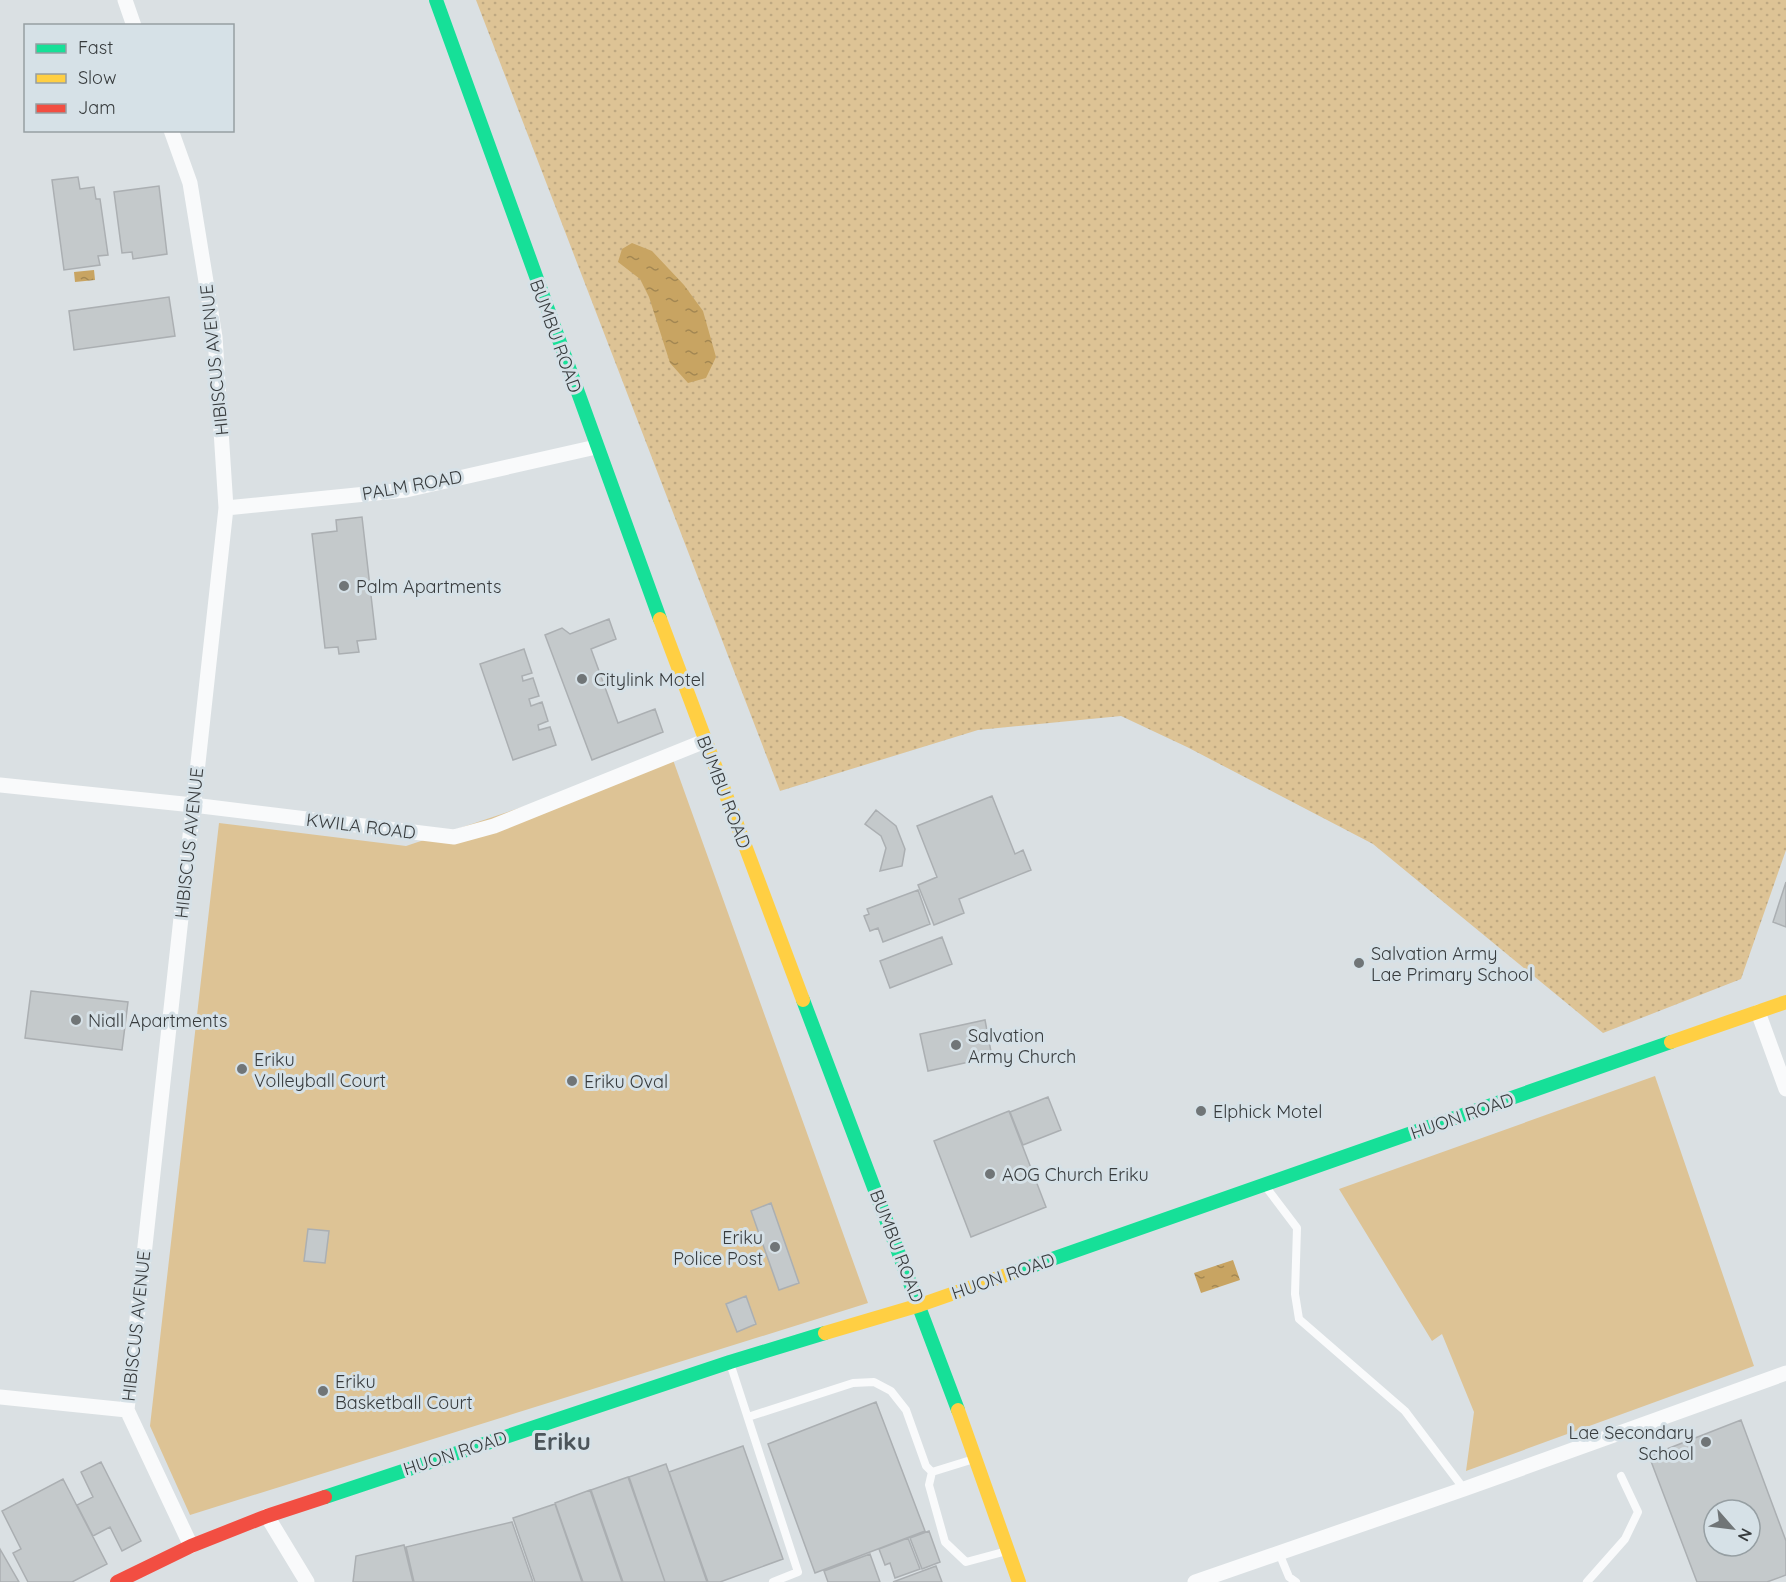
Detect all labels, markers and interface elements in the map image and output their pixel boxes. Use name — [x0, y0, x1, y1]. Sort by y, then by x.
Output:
legend — [24, 24, 234, 132]
text: Fast — [78, 36, 113, 59]
text: Slow — [78, 66, 116, 89]
text: Jam — [78, 96, 116, 119]
street label: BUMBU ROAD — [525, 276, 587, 396]
street label: HIBISCUS AVENUE — [195, 283, 233, 437]
street label: PALM ROAD — [360, 465, 464, 505]
place label: Palm Apartments — [356, 575, 501, 598]
marker: Palm Apartments — [337, 579, 351, 593]
place label: Citylink Motel — [594, 668, 705, 691]
marker: Citylink Motel — [575, 672, 589, 686]
street label: BUMBU ROAD — [692, 732, 756, 852]
street label: HIBISCUS AVENUE — [170, 766, 208, 920]
street label: KWILA ROAD — [305, 808, 417, 844]
place label: Salvation Army Lae Primary School — [1371, 942, 1533, 986]
marker: Salvation Army Lae Primary School — [1352, 956, 1366, 970]
place label: Niall Apartments — [88, 1009, 227, 1032]
marker: Niall Apartments — [69, 1013, 83, 1027]
place label: Salvation Army Church — [968, 1024, 1076, 1068]
marker: Salvation Army Church — [949, 1038, 963, 1052]
place label: Eriku Volleyball Court — [254, 1048, 386, 1092]
marker: Eriku Volleyball Court — [235, 1062, 249, 1076]
place label: Eriku Oval — [584, 1070, 668, 1093]
marker: Eriku Oval — [565, 1074, 579, 1088]
street label: HUON ROAD — [1407, 1088, 1517, 1144]
place label: Elphick Motel — [1213, 1100, 1322, 1123]
marker: Elphick Motel — [1194, 1104, 1208, 1118]
place label: AOG Church Eriku — [1002, 1163, 1149, 1186]
marker: AOG Church Eriku — [983, 1167, 997, 1181]
street label: BUMBU ROAD — [865, 1186, 929, 1306]
place label: Eriku Police Post — [673, 1226, 763, 1270]
marker: Eriku Police Post — [768, 1240, 782, 1254]
street label: HUON ROAD — [948, 1248, 1058, 1304]
street label: HIBISCUS AVENUE — [117, 1249, 155, 1403]
place label: Eriku Basketball Court — [335, 1370, 472, 1414]
marker: Eriku Basketball Court — [316, 1384, 330, 1398]
place label: Lae Secondary School — [1569, 1421, 1694, 1465]
street label: HUON ROAD — [400, 1425, 510, 1481]
district label: Eriku — [533, 1426, 591, 1456]
marker: Lae Secondary School — [1699, 1435, 1713, 1449]
north arrow — [1702, 1498, 1762, 1558]
text: N — [1734, 1525, 1757, 1545]

